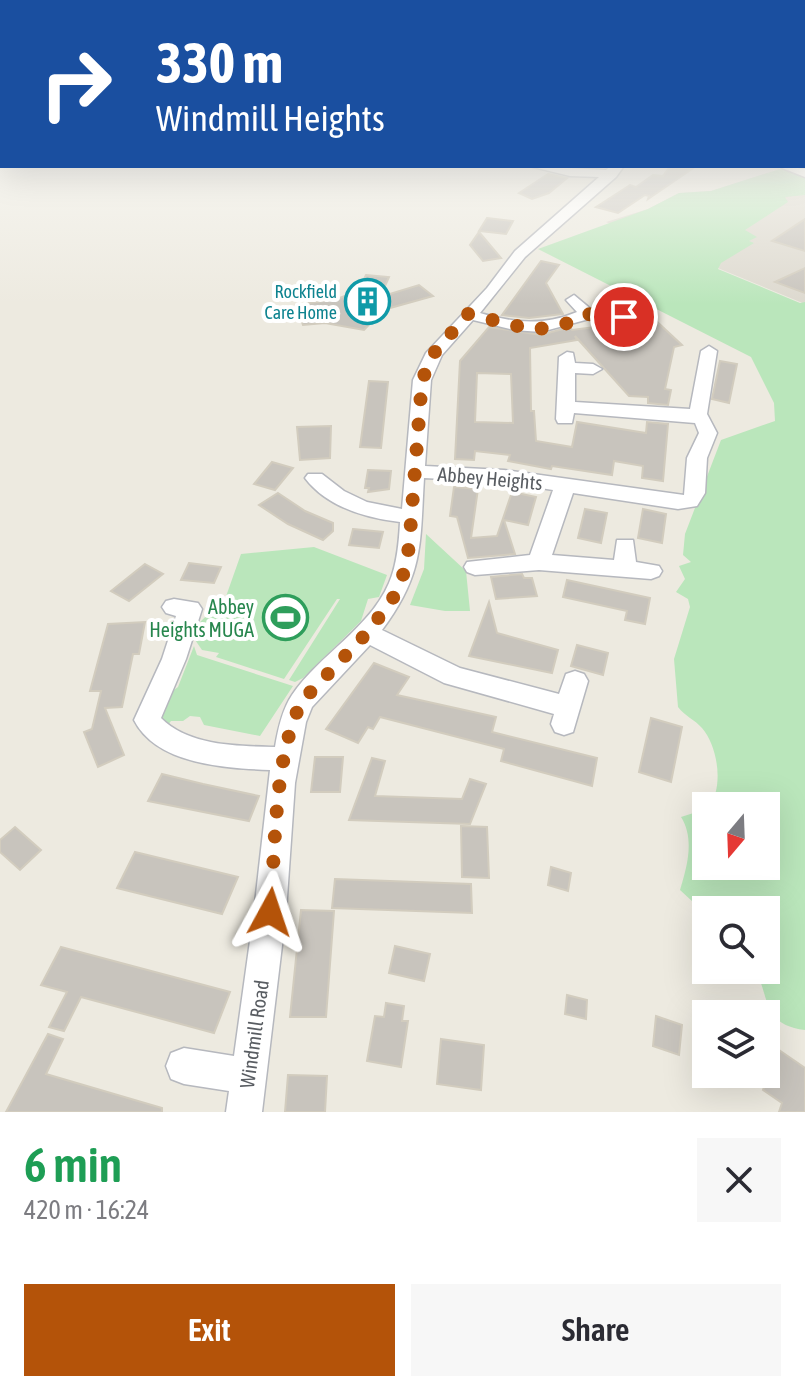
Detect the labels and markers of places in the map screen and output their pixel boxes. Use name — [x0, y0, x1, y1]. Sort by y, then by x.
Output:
building icon: Rockfield Care Home — [344, 277, 392, 325]
place label: Rockfield Care Home — [265, 281, 337, 323]
pin — [590, 283, 658, 351]
sports icon: Abbey Heights MUGA — [261, 593, 309, 641]
place label: Abbey Heights MUGA — [149, 595, 254, 641]

